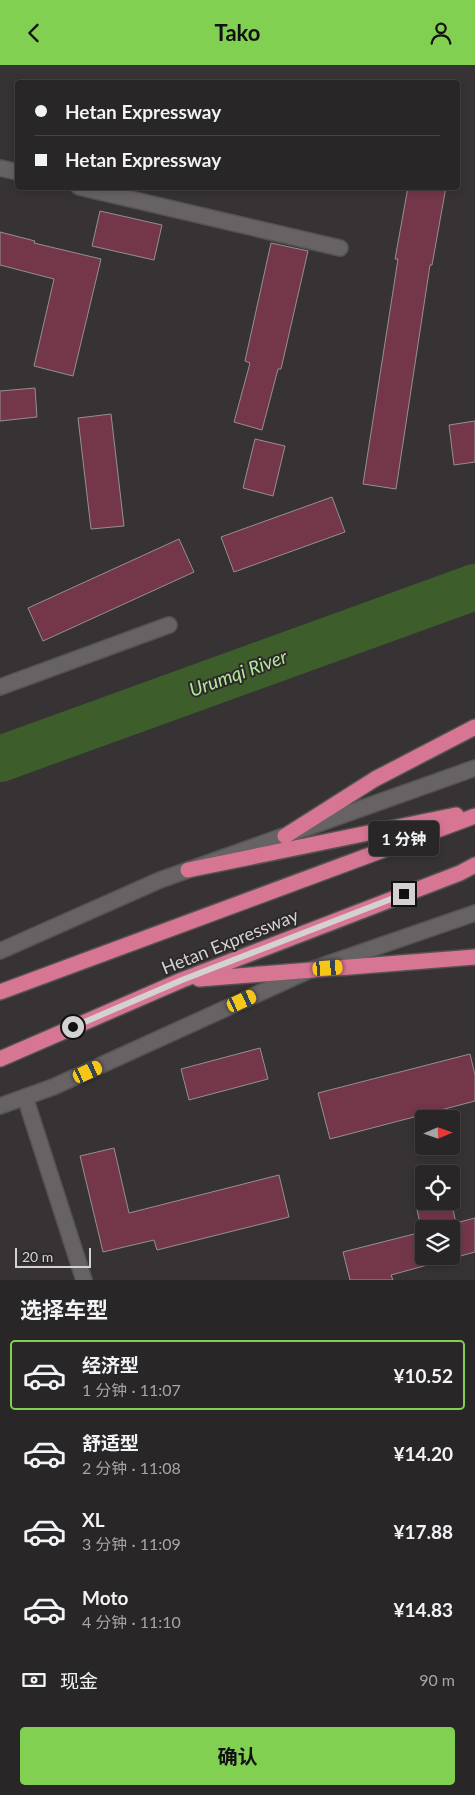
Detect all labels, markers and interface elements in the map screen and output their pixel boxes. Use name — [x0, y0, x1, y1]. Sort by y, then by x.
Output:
icon: back — [20, 19, 48, 47]
text: Tako — [215, 19, 260, 46]
icon: person — [427, 19, 455, 47]
text: Hetan Expressway — [65, 100, 221, 123]
text: Hetan Expressway — [65, 148, 221, 171]
water label: Urumqi River — [186, 644, 290, 701]
callout: 1 分钟 — [369, 821, 439, 857]
text: 1 分钟 — [381, 829, 427, 848]
route end — [393, 883, 415, 905]
street label: Hetan Expressway — [158, 903, 302, 979]
car — [312, 959, 343, 977]
car — [225, 988, 258, 1014]
route start — [62, 1016, 84, 1038]
car — [71, 1059, 104, 1085]
north arrow — [415, 1110, 460, 1155]
map controls — [415, 1110, 460, 1265]
button: locate — [415, 1165, 460, 1210]
button: layers — [415, 1220, 460, 1265]
scale bar — [15, 1245, 91, 1268]
text: 20 m — [22, 1248, 53, 1265]
text: 选择车型 — [20, 1296, 108, 1323]
icon: car — [22, 1353, 67, 1398]
text: 经济型 — [82, 1353, 139, 1376]
text: ¥10.52 — [393, 1364, 453, 1387]
text: 1 分钟 · 11:07 — [82, 1380, 181, 1399]
icon: car — [22, 1431, 67, 1476]
text: 舒适型 — [82, 1431, 139, 1454]
text: ¥14.20 — [393, 1442, 453, 1465]
text: 2 分钟 · 11:08 — [82, 1458, 181, 1477]
text: XL — [82, 1508, 105, 1531]
icon: car — [22, 1509, 67, 1554]
text: ¥17.88 — [393, 1520, 453, 1543]
text: 3 分钟 · 11:09 — [82, 1534, 181, 1553]
text: Moto — [82, 1586, 128, 1609]
icon: car — [22, 1587, 67, 1632]
text: ¥14.83 — [393, 1598, 453, 1621]
text: 4 分钟 · 11:10 — [82, 1612, 181, 1631]
icon: cash — [20, 1666, 48, 1694]
text: 现金 — [60, 1669, 98, 1692]
text: 90 m — [419, 1670, 455, 1689]
button: 确认 — [20, 1727, 455, 1785]

